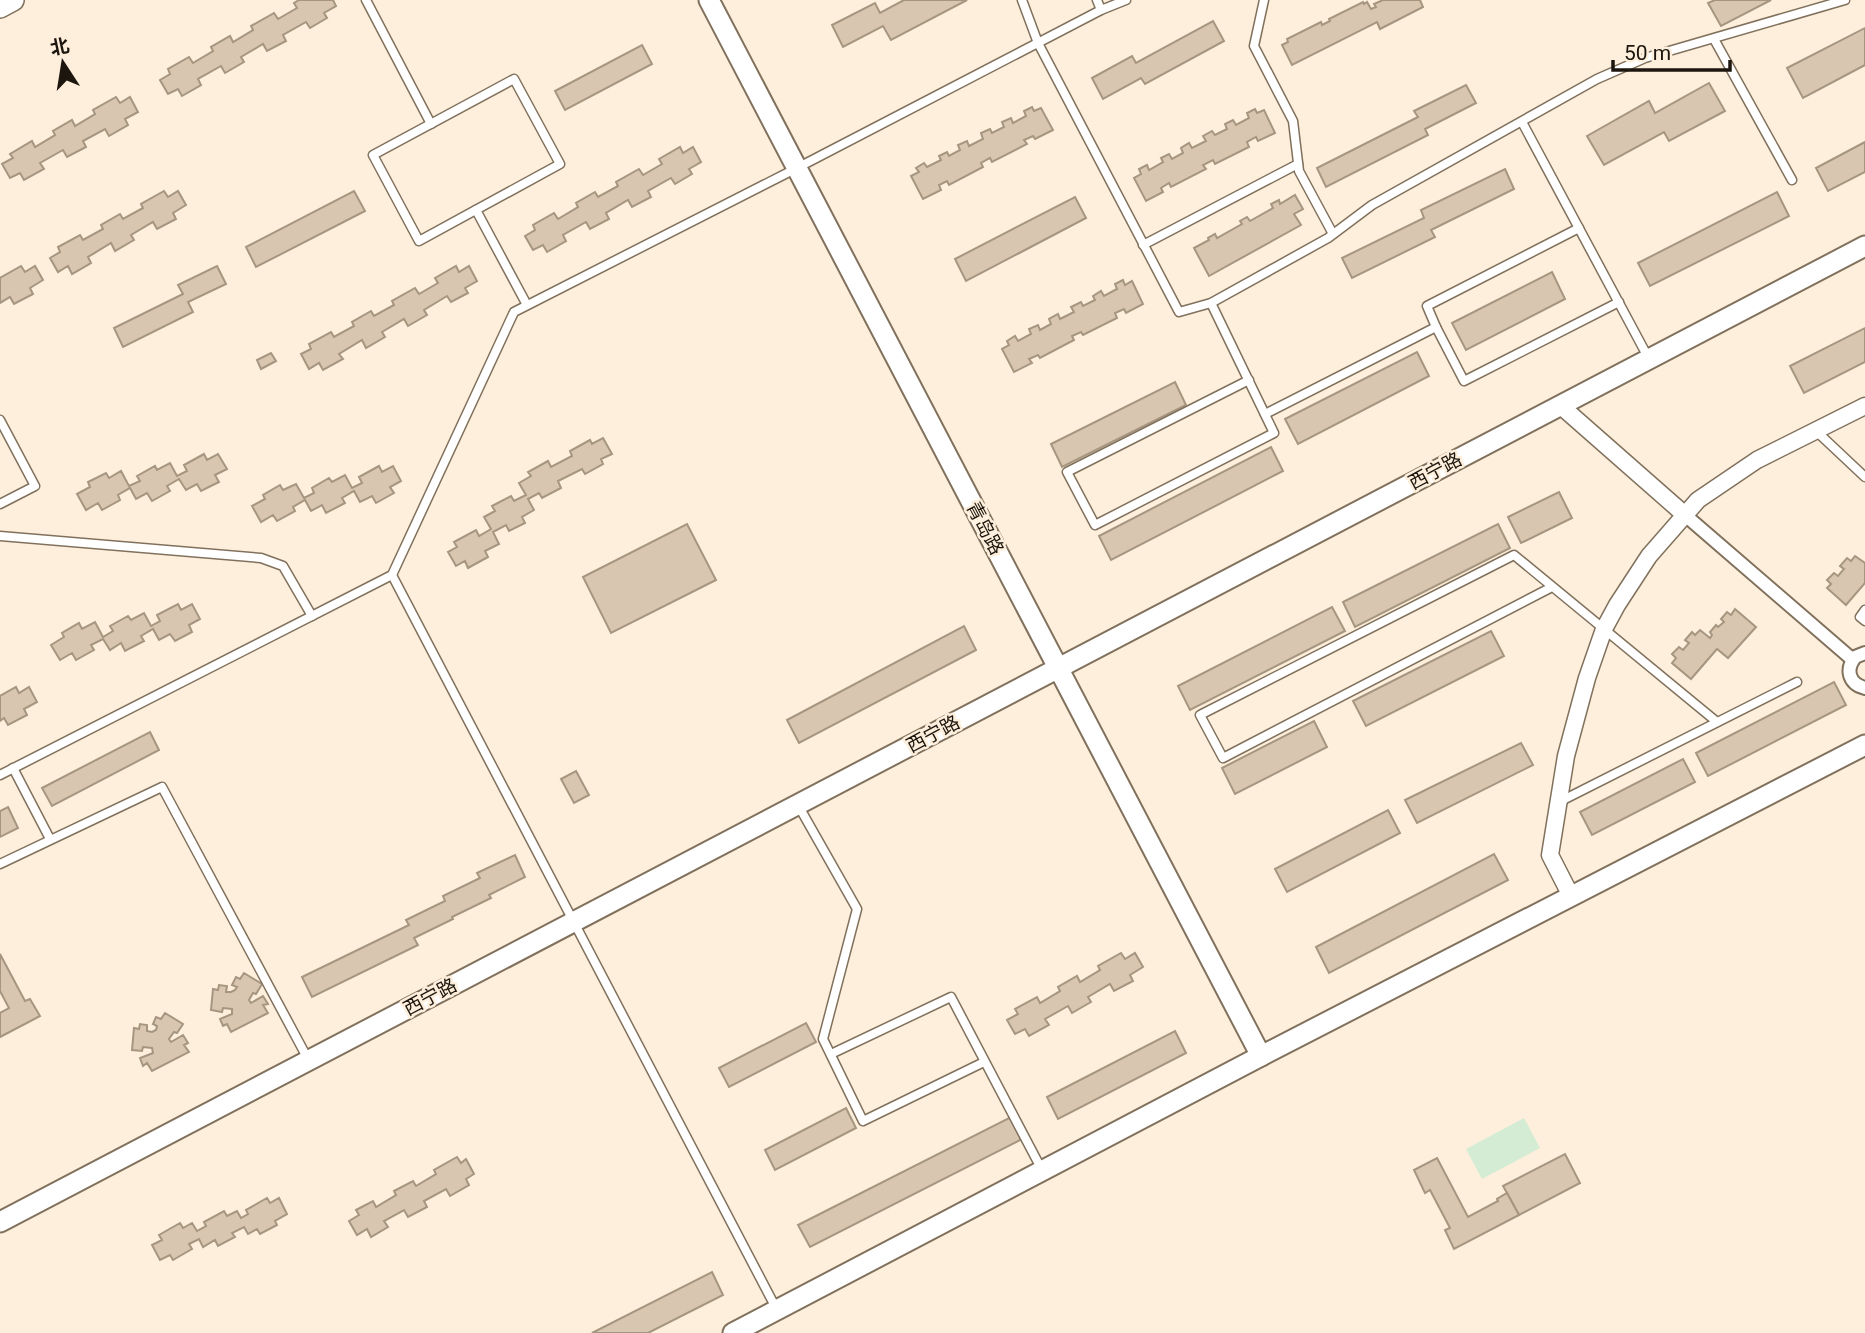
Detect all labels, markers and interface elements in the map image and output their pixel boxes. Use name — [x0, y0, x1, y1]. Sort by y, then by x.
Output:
north arrow — [28, 28, 98, 98]
scale bar — [1613, 28, 1730, 72]
text: 北 — [48, 34, 71, 60]
text: 50 m — [1624, 41, 1671, 65]
street label: 西宁路 — [1404, 447, 1466, 495]
street label: 青岛路 — [961, 497, 1009, 559]
street label: 西宁路 — [902, 710, 964, 758]
street label: 西宁路 — [399, 973, 461, 1021]

